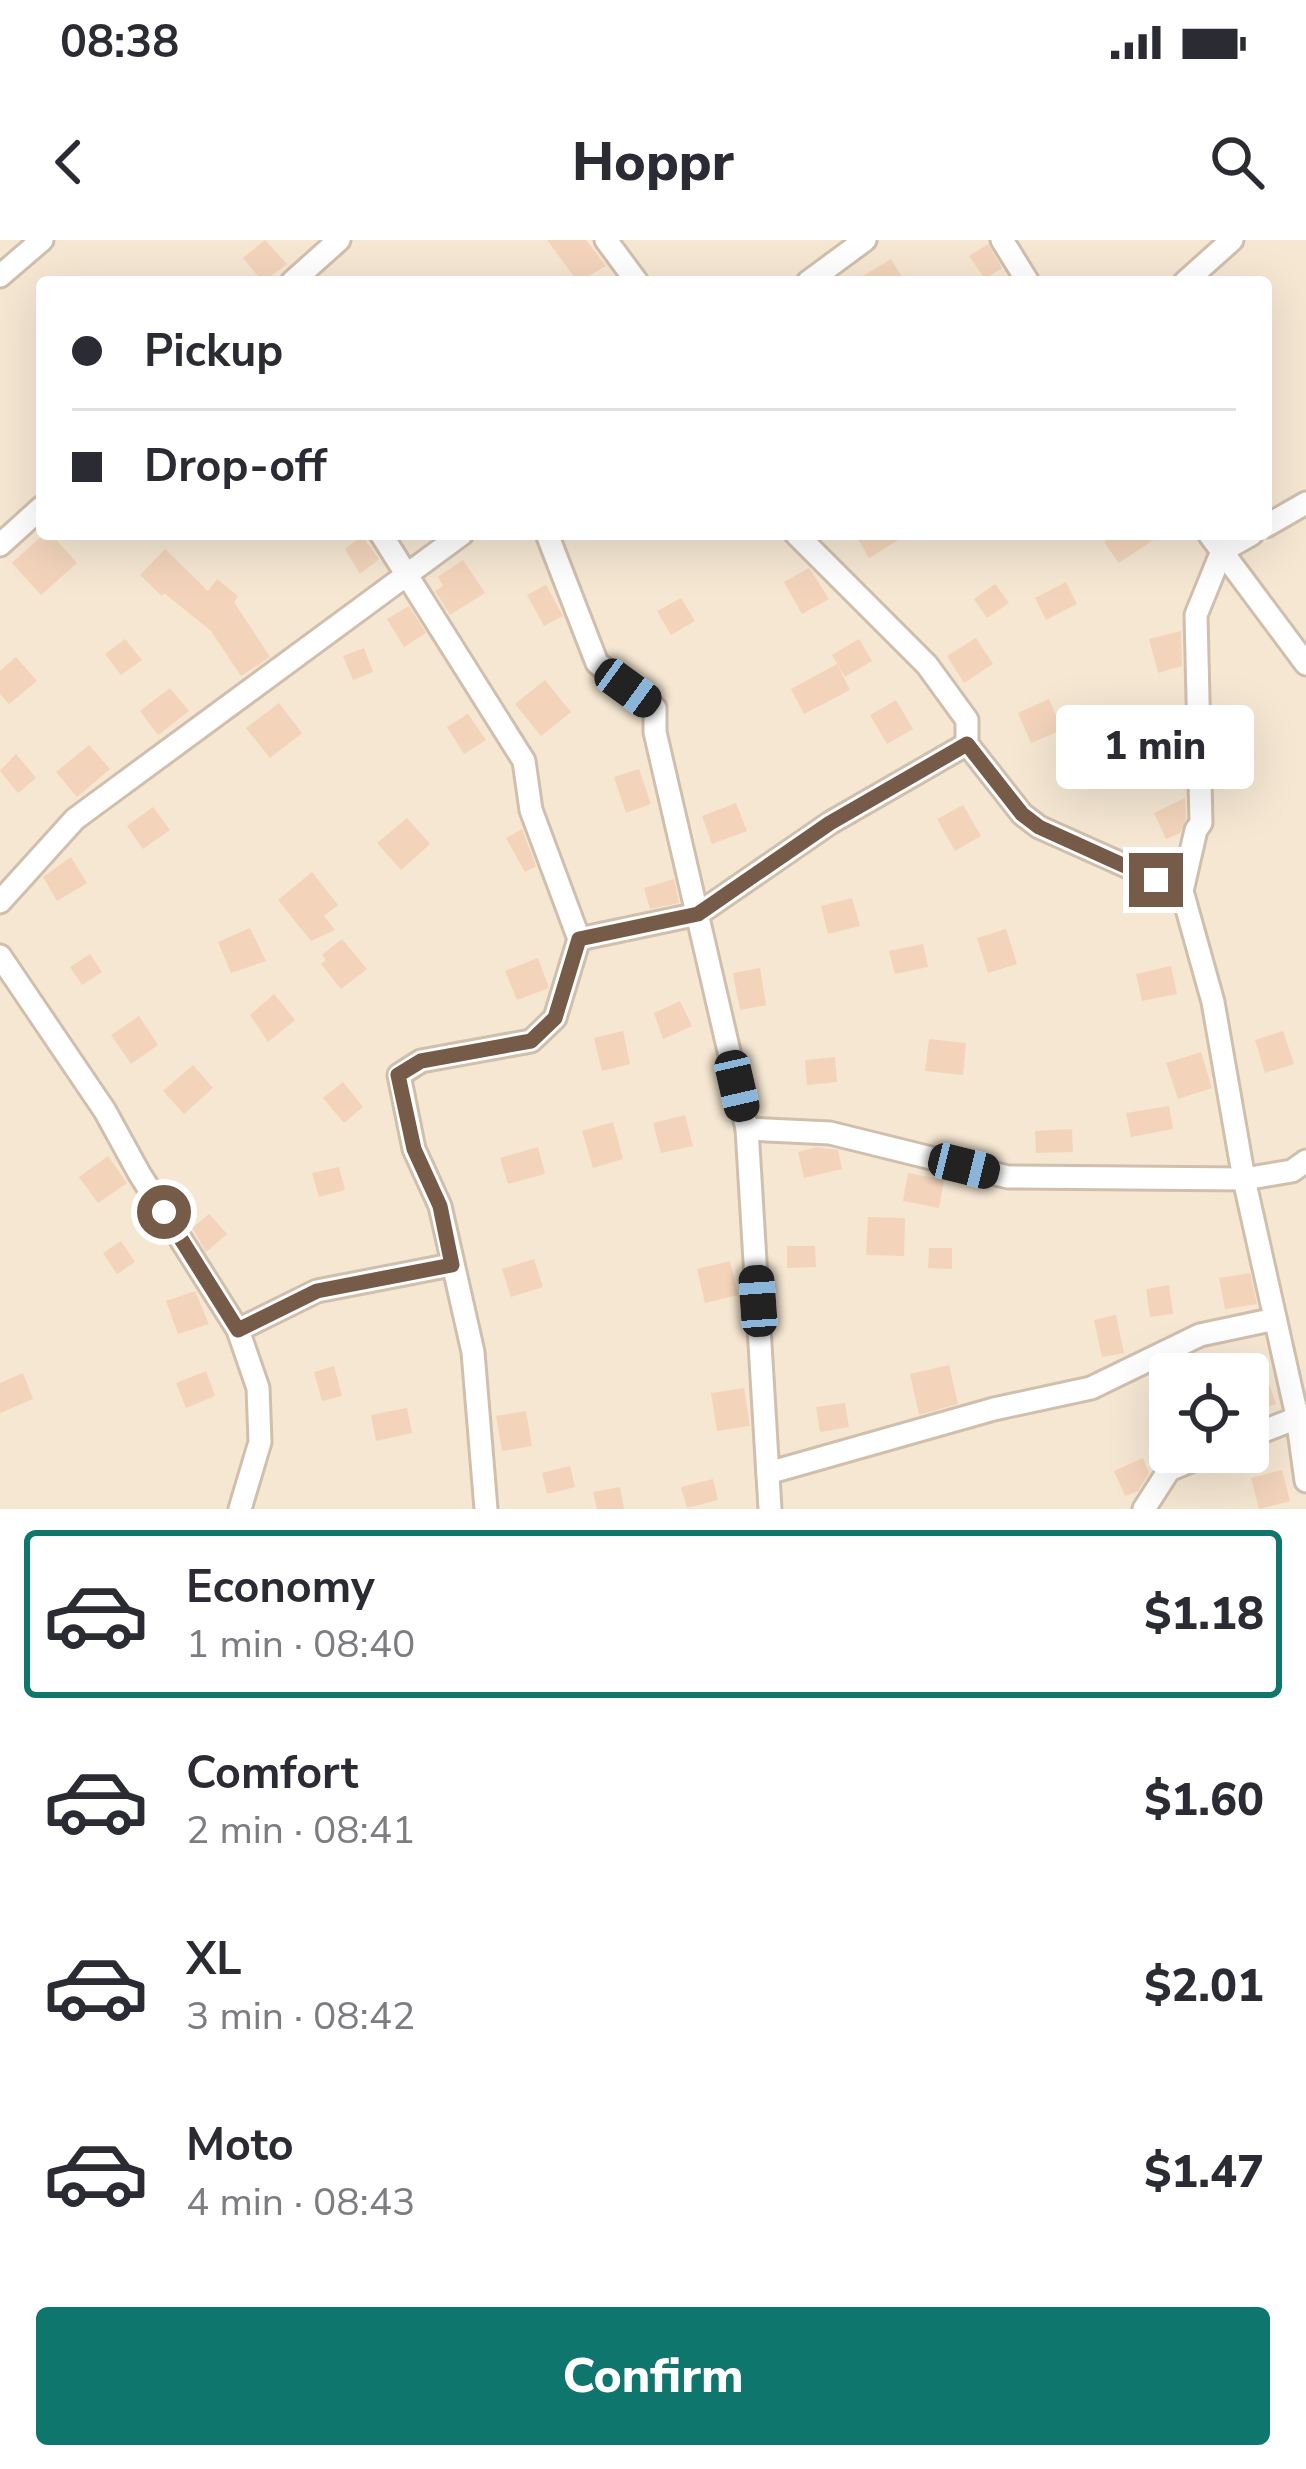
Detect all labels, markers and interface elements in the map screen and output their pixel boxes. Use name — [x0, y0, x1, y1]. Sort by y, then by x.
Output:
text: 08:38 — [60, 12, 179, 73]
text: Hoppr — [572, 125, 734, 199]
icon: back — [36, 129, 102, 195]
icon: search — [1204, 129, 1270, 195]
text: Pickup — [144, 321, 283, 382]
text: Drop-off — [144, 436, 327, 497]
car — [588, 652, 668, 724]
callout: 1 min — [1057, 706, 1255, 790]
text: 1 min — [1104, 720, 1206, 773]
route end — [1129, 853, 1183, 907]
car — [711, 1047, 763, 1125]
car — [925, 1140, 1003, 1192]
route start — [137, 1185, 191, 1239]
car — [738, 1264, 778, 1338]
map controls — [1149, 1353, 1269, 1473]
button: locate — [1149, 1353, 1269, 1473]
text: Economy — [186, 1557, 375, 1618]
icon: car — [42, 1560, 150, 1668]
text: $1.18 — [1144, 1584, 1264, 1645]
text: 1 min · 08:40 — [186, 1618, 415, 1671]
text: Comfort — [186, 1743, 358, 1804]
icon: car — [42, 1746, 150, 1854]
text: $1.60 — [1144, 1770, 1264, 1831]
text: 2 min · 08:41 — [186, 1804, 415, 1857]
text: XL — [186, 1929, 242, 1990]
icon: car — [42, 1932, 150, 2040]
text: $2.01 — [1144, 1956, 1264, 2017]
text: 3 min · 08:42 — [186, 1990, 415, 2043]
text: Moto — [186, 2115, 294, 2176]
icon: car — [42, 2118, 150, 2226]
text: $1.47 — [1144, 2142, 1264, 2203]
text: 4 min · 08:43 — [186, 2176, 415, 2229]
button: Confirm — [36, 2307, 1270, 2445]

